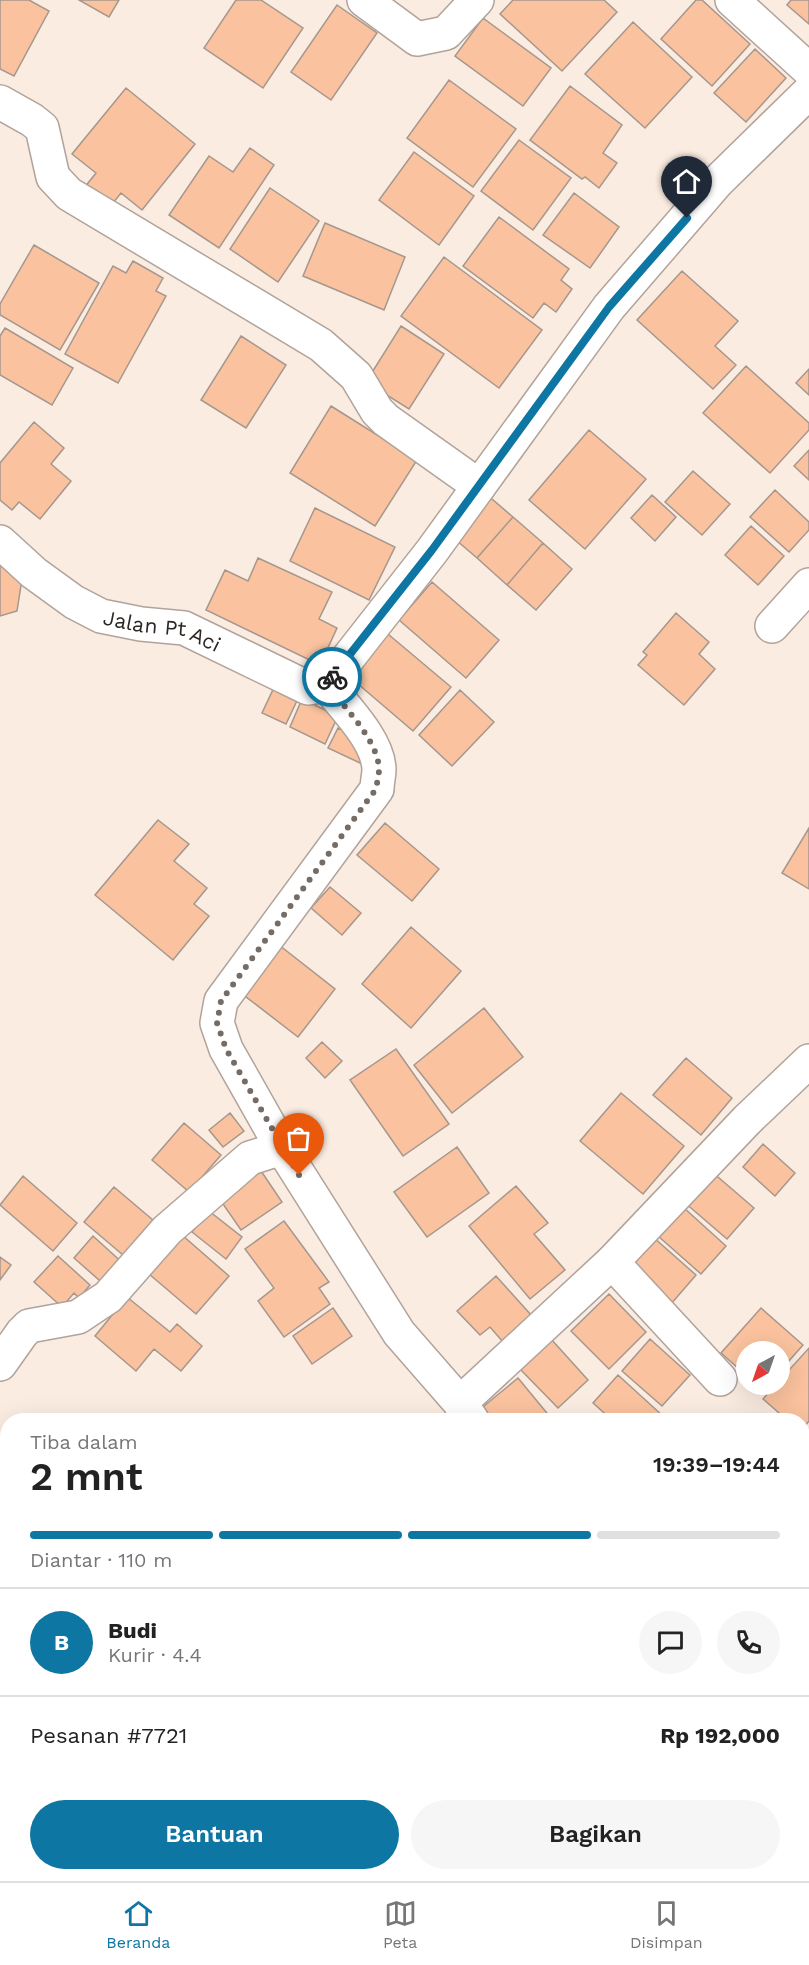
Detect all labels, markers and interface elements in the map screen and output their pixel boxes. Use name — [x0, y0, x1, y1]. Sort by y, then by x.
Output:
pin — [661, 156, 712, 218]
icon: home — [670, 165, 703, 198]
street label: Jalan Pt Aci — [101, 604, 225, 657]
courier — [302, 647, 362, 707]
icon: bike — [316, 661, 349, 694]
pin — [273, 1113, 324, 1175]
icon: bag — [282, 1122, 315, 1155]
north arrow — [736, 1341, 790, 1395]
map controls — [736, 1341, 790, 1395]
text: Tiba dalam — [30, 1430, 138, 1454]
text: 19:39–19:44 — [653, 1452, 780, 1477]
text: 2 mnt — [30, 1454, 143, 1499]
text: Diantar · 110 m — [30, 1548, 172, 1572]
button: chat — [639, 1611, 702, 1674]
button: phone — [717, 1611, 780, 1674]
text: Budi — [108, 1618, 157, 1643]
text: B — [54, 1630, 69, 1655]
text: Kurir · 4.4 — [108, 1643, 202, 1667]
text: Pesanan #7721 — [30, 1723, 187, 1748]
text: Rp 192,000 — [660, 1723, 780, 1748]
button: Bantuan — [30, 1800, 399, 1869]
button: Bagikan — [411, 1800, 780, 1869]
tab: Beranda — [106, 1897, 170, 1952]
tab: Peta — [383, 1897, 417, 1952]
tab: Disimpan — [630, 1897, 703, 1952]

